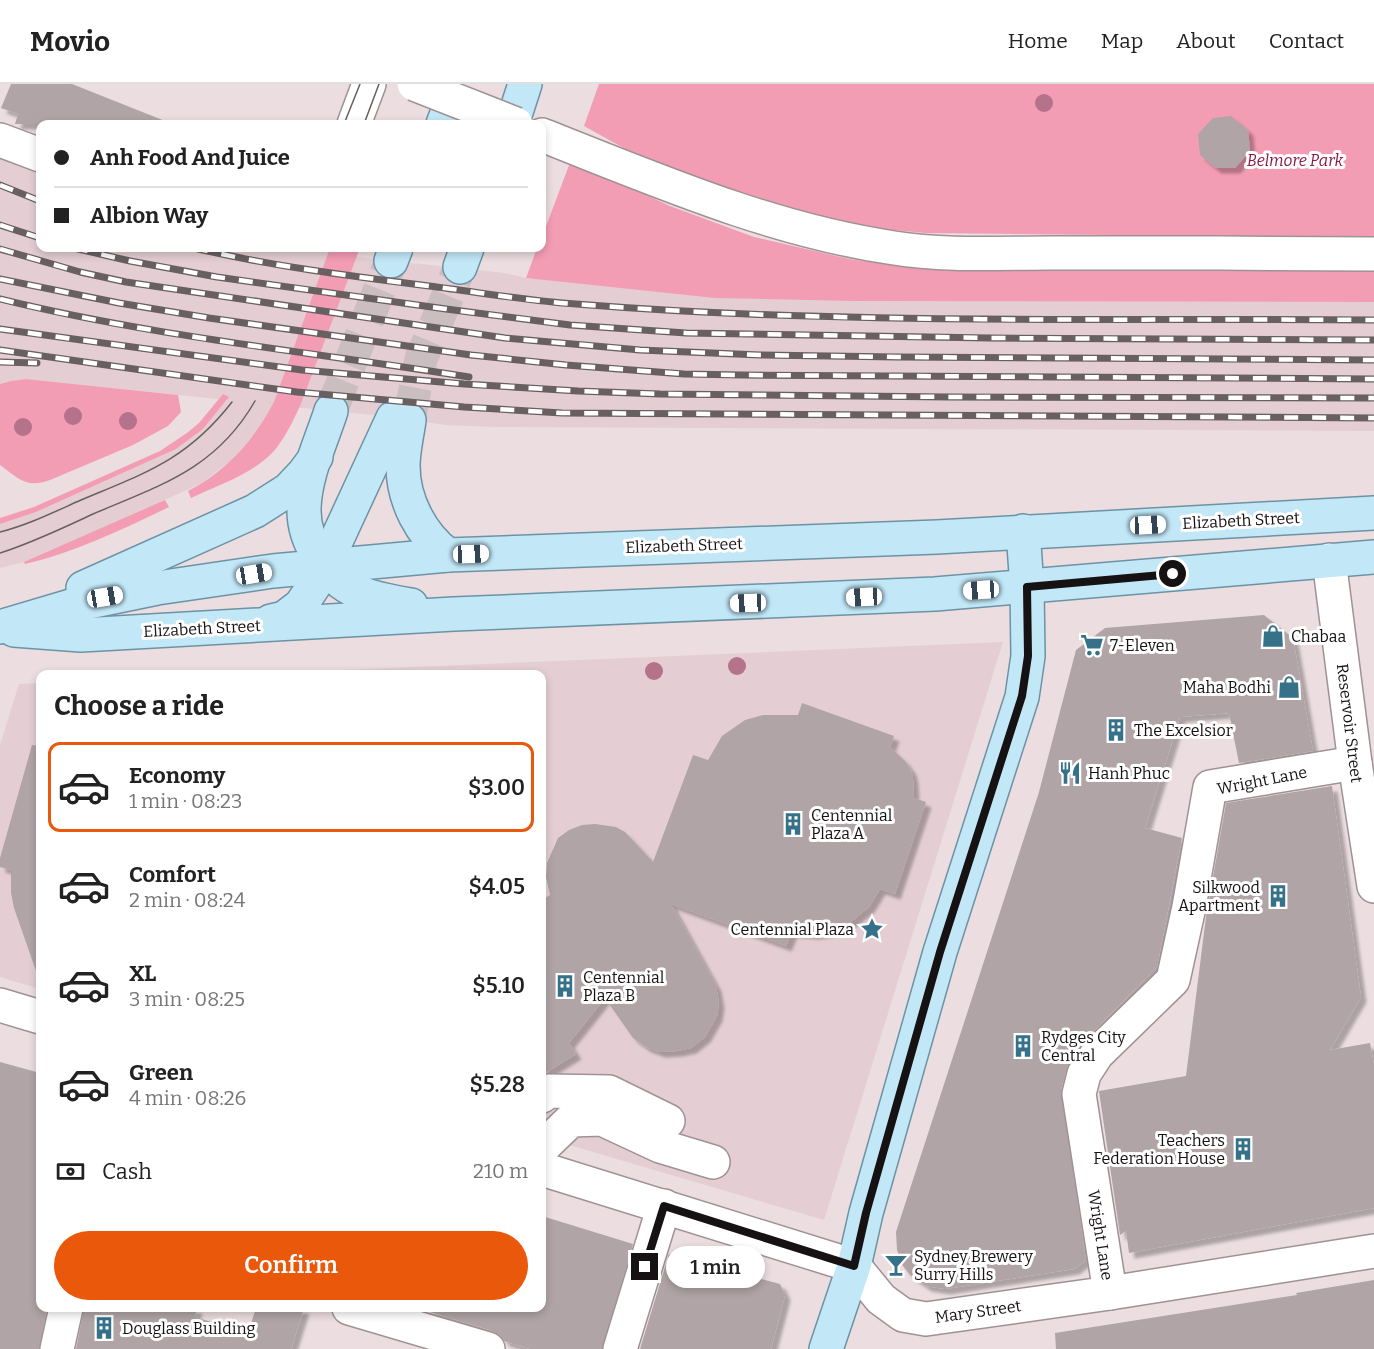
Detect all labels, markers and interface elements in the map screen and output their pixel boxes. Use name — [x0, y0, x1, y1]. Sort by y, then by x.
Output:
text: Movio — [30, 25, 110, 58]
text: Home — [1008, 28, 1068, 54]
text: Map — [1101, 28, 1143, 54]
text: About — [1176, 28, 1236, 54]
text: Contact — [1269, 28, 1344, 54]
text: Anh Food And Juice — [90, 144, 290, 171]
park label: Belmore Park — [1247, 151, 1344, 170]
text: Albion Way — [90, 202, 208, 229]
street label: Elizabeth Street — [1182, 508, 1301, 533]
car — [1130, 515, 1166, 535]
street label: Elizabeth Street — [625, 534, 743, 557]
car — [453, 544, 489, 564]
route start — [1159, 560, 1186, 587]
car — [235, 562, 273, 586]
car — [962, 580, 1000, 600]
car — [86, 585, 124, 609]
car — [846, 587, 882, 607]
car — [730, 593, 766, 613]
street label: Elizabeth Street — [143, 616, 262, 641]
shop icon: Chabaa — [1260, 623, 1286, 649]
place label: Chabaa — [1291, 627, 1347, 646]
supermarket icon: 7-Eleven — [1079, 632, 1105, 658]
place label: 7-Eleven — [1110, 636, 1175, 655]
street label: Reservoir Street — [1333, 662, 1366, 784]
shop icon: Maha Bodhi — [1276, 674, 1302, 700]
place label: Maha Bodhi — [1183, 678, 1271, 697]
text: Choose a ride — [54, 690, 224, 722]
building icon: The Excelsior — [1103, 717, 1129, 743]
place label: The Excelsior — [1134, 721, 1233, 740]
icon: car — [57, 760, 111, 814]
restaurant icon: Hanh Phuc — [1057, 760, 1083, 786]
text: Economy — [129, 762, 225, 789]
street label: Wright Lane — [1216, 762, 1309, 799]
place label: Hanh Phuc — [1088, 764, 1170, 783]
text: $3.00 — [468, 774, 525, 801]
text: 1 min · 08:23 — [129, 789, 242, 813]
place label: Centennial Plaza A — [811, 806, 893, 843]
building icon: Centennial Plaza A — [780, 811, 806, 837]
icon: car — [57, 859, 111, 913]
text: Comfort — [129, 861, 216, 888]
text: $4.05 — [468, 873, 525, 900]
place label: Silkwood Apartment — [1178, 878, 1261, 915]
building icon: Silkwood Apartment — [1265, 883, 1291, 909]
text: 2 min · 08:24 — [129, 888, 245, 912]
place icon: Centennial Plaza — [859, 916, 885, 942]
place label: Centennial Plaza — [731, 920, 854, 939]
icon: car — [57, 958, 111, 1012]
text: XL — [129, 960, 156, 987]
place label: Centennial Plaza B — [583, 968, 665, 1005]
text: $5.10 — [472, 972, 525, 999]
building icon: Centennial Plaza B — [552, 973, 578, 999]
text: 3 min · 08:25 — [129, 987, 245, 1011]
place label: Rydges City Central — [1041, 1028, 1126, 1065]
building icon: Rydges City Central — [1010, 1033, 1036, 1059]
icon: car — [57, 1057, 111, 1111]
text: Green — [129, 1059, 193, 1086]
text: $5.28 — [469, 1071, 525, 1098]
text: 4 min · 08:26 — [129, 1086, 246, 1110]
place label: Teachers Federation House — [1093, 1131, 1225, 1168]
building icon: Teachers Federation House — [1230, 1136, 1256, 1162]
icon: cash — [54, 1155, 87, 1188]
text: Cash — [102, 1158, 152, 1185]
text: 210 m — [473, 1159, 528, 1183]
street label: Wright Lane — [1084, 1189, 1117, 1282]
button: Confirm — [54, 1231, 528, 1300]
callout: 1 min — [666, 1246, 765, 1288]
place label: Sydney Brewery Surry Hills — [914, 1247, 1034, 1284]
bar icon: Sydney Brewery Surry Hills — [883, 1252, 909, 1278]
route end — [631, 1253, 658, 1280]
text: 1 min — [690, 1255, 741, 1279]
street label: Mary Street — [934, 1296, 1023, 1327]
building icon: Douglass Building — [91, 1315, 117, 1341]
place label: Douglass Building — [122, 1319, 256, 1338]

